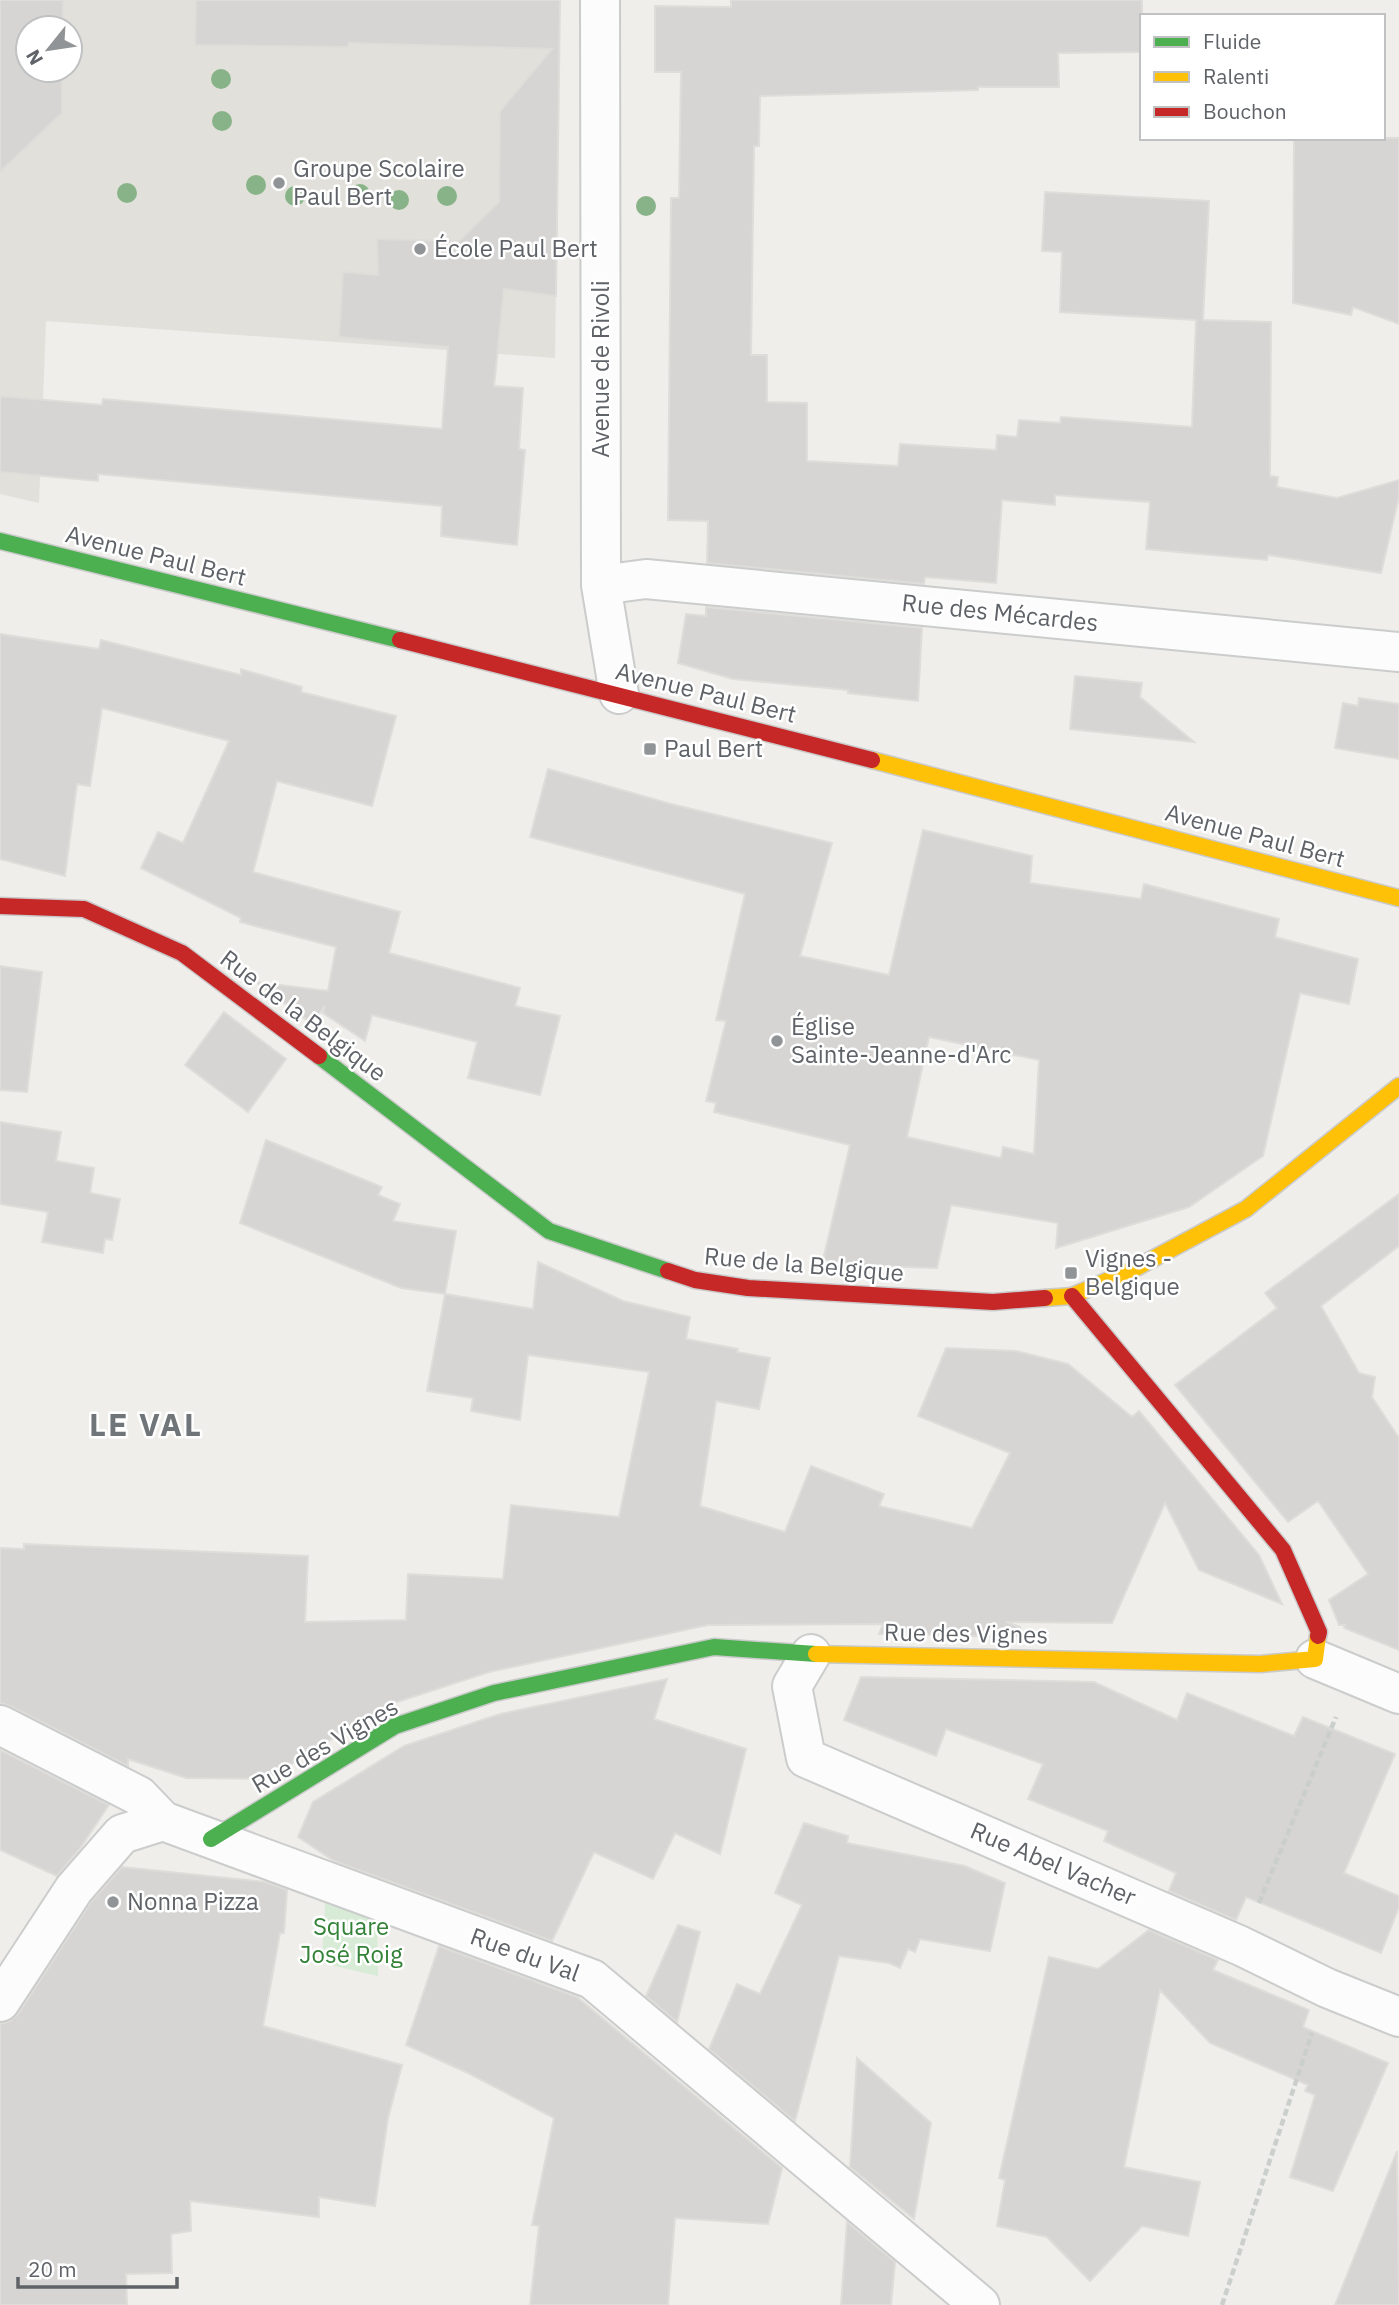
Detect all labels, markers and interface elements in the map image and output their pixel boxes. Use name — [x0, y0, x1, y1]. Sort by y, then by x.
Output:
north arrow — [14, 14, 84, 84]
legend — [1140, 14, 1385, 140]
text: Fluide — [1203, 27, 1261, 55]
text: N — [20, 46, 48, 69]
text: Ralenti — [1203, 62, 1269, 90]
text: Bouchon — [1203, 97, 1287, 125]
place label: Groupe Scolaire Paul Bert — [293, 152, 465, 212]
marker: Groupe Scolaire Paul Bert — [271, 175, 287, 191]
place label: École Paul Bert — [434, 232, 598, 264]
marker: École Paul Bert — [412, 241, 428, 257]
street label: Avenue de Rivoli — [584, 280, 616, 458]
street label: Avenue Paul Bert — [63, 517, 250, 593]
street label: Rue des Mécardes — [900, 586, 1100, 638]
street label: Avenue Paul Bert — [613, 654, 800, 730]
place label: Paul Bert — [664, 732, 763, 764]
marker: Paul Bert — [642, 741, 658, 757]
street label: Avenue Paul Bert — [1162, 796, 1349, 874]
street label: Rue de la Belgique — [214, 942, 393, 1088]
place label: Église Sainte-Jeanne-d'Arc — [791, 1010, 1011, 1070]
marker: Église Sainte-Jeanne-d'Arc — [769, 1033, 785, 1049]
street label: Rue de la Belgique — [703, 1239, 905, 1289]
place label: Vignes - Belgique — [1085, 1242, 1180, 1302]
marker: Vignes - Belgique — [1063, 1265, 1079, 1281]
district label: LE VAL — [89, 1403, 203, 1445]
street label: Rue des Vignes — [884, 1616, 1048, 1650]
street label: Rue des Vignes — [245, 1690, 404, 1800]
street label: Rue Abel Vacher — [966, 1814, 1141, 1912]
place label: Nonna Pizza — [127, 1885, 259, 1917]
marker: Nonna Pizza — [105, 1894, 121, 1910]
park label: Square José Roig — [299, 1910, 403, 1970]
street label: Rue du Val — [466, 1919, 585, 1989]
scale bar — [18, 2246, 177, 2290]
text: 20 m — [28, 2255, 77, 2283]

